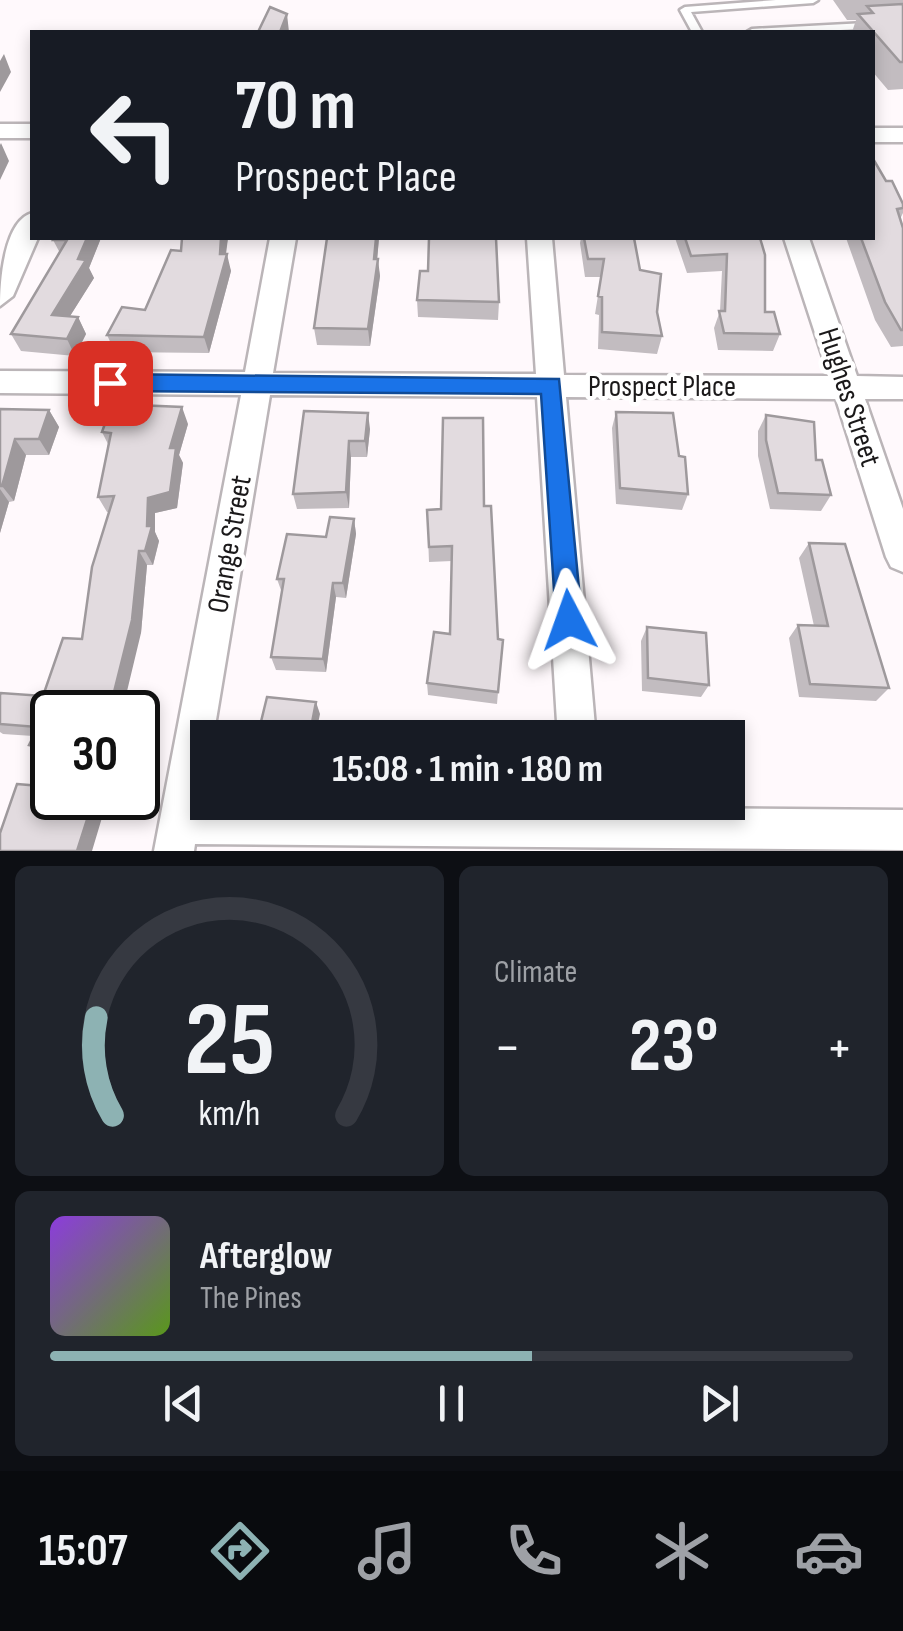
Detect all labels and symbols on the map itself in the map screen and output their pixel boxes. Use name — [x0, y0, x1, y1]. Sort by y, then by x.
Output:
street label: Hughes Street — [810, 324, 888, 471]
pin — [68, 341, 153, 426]
street label: Prospect Place — [588, 369, 736, 405]
street label: Orange Street — [200, 472, 260, 616]
position arrow — [517, 568, 621, 672]
speed limit sign: 30 — [30, 690, 160, 820]

